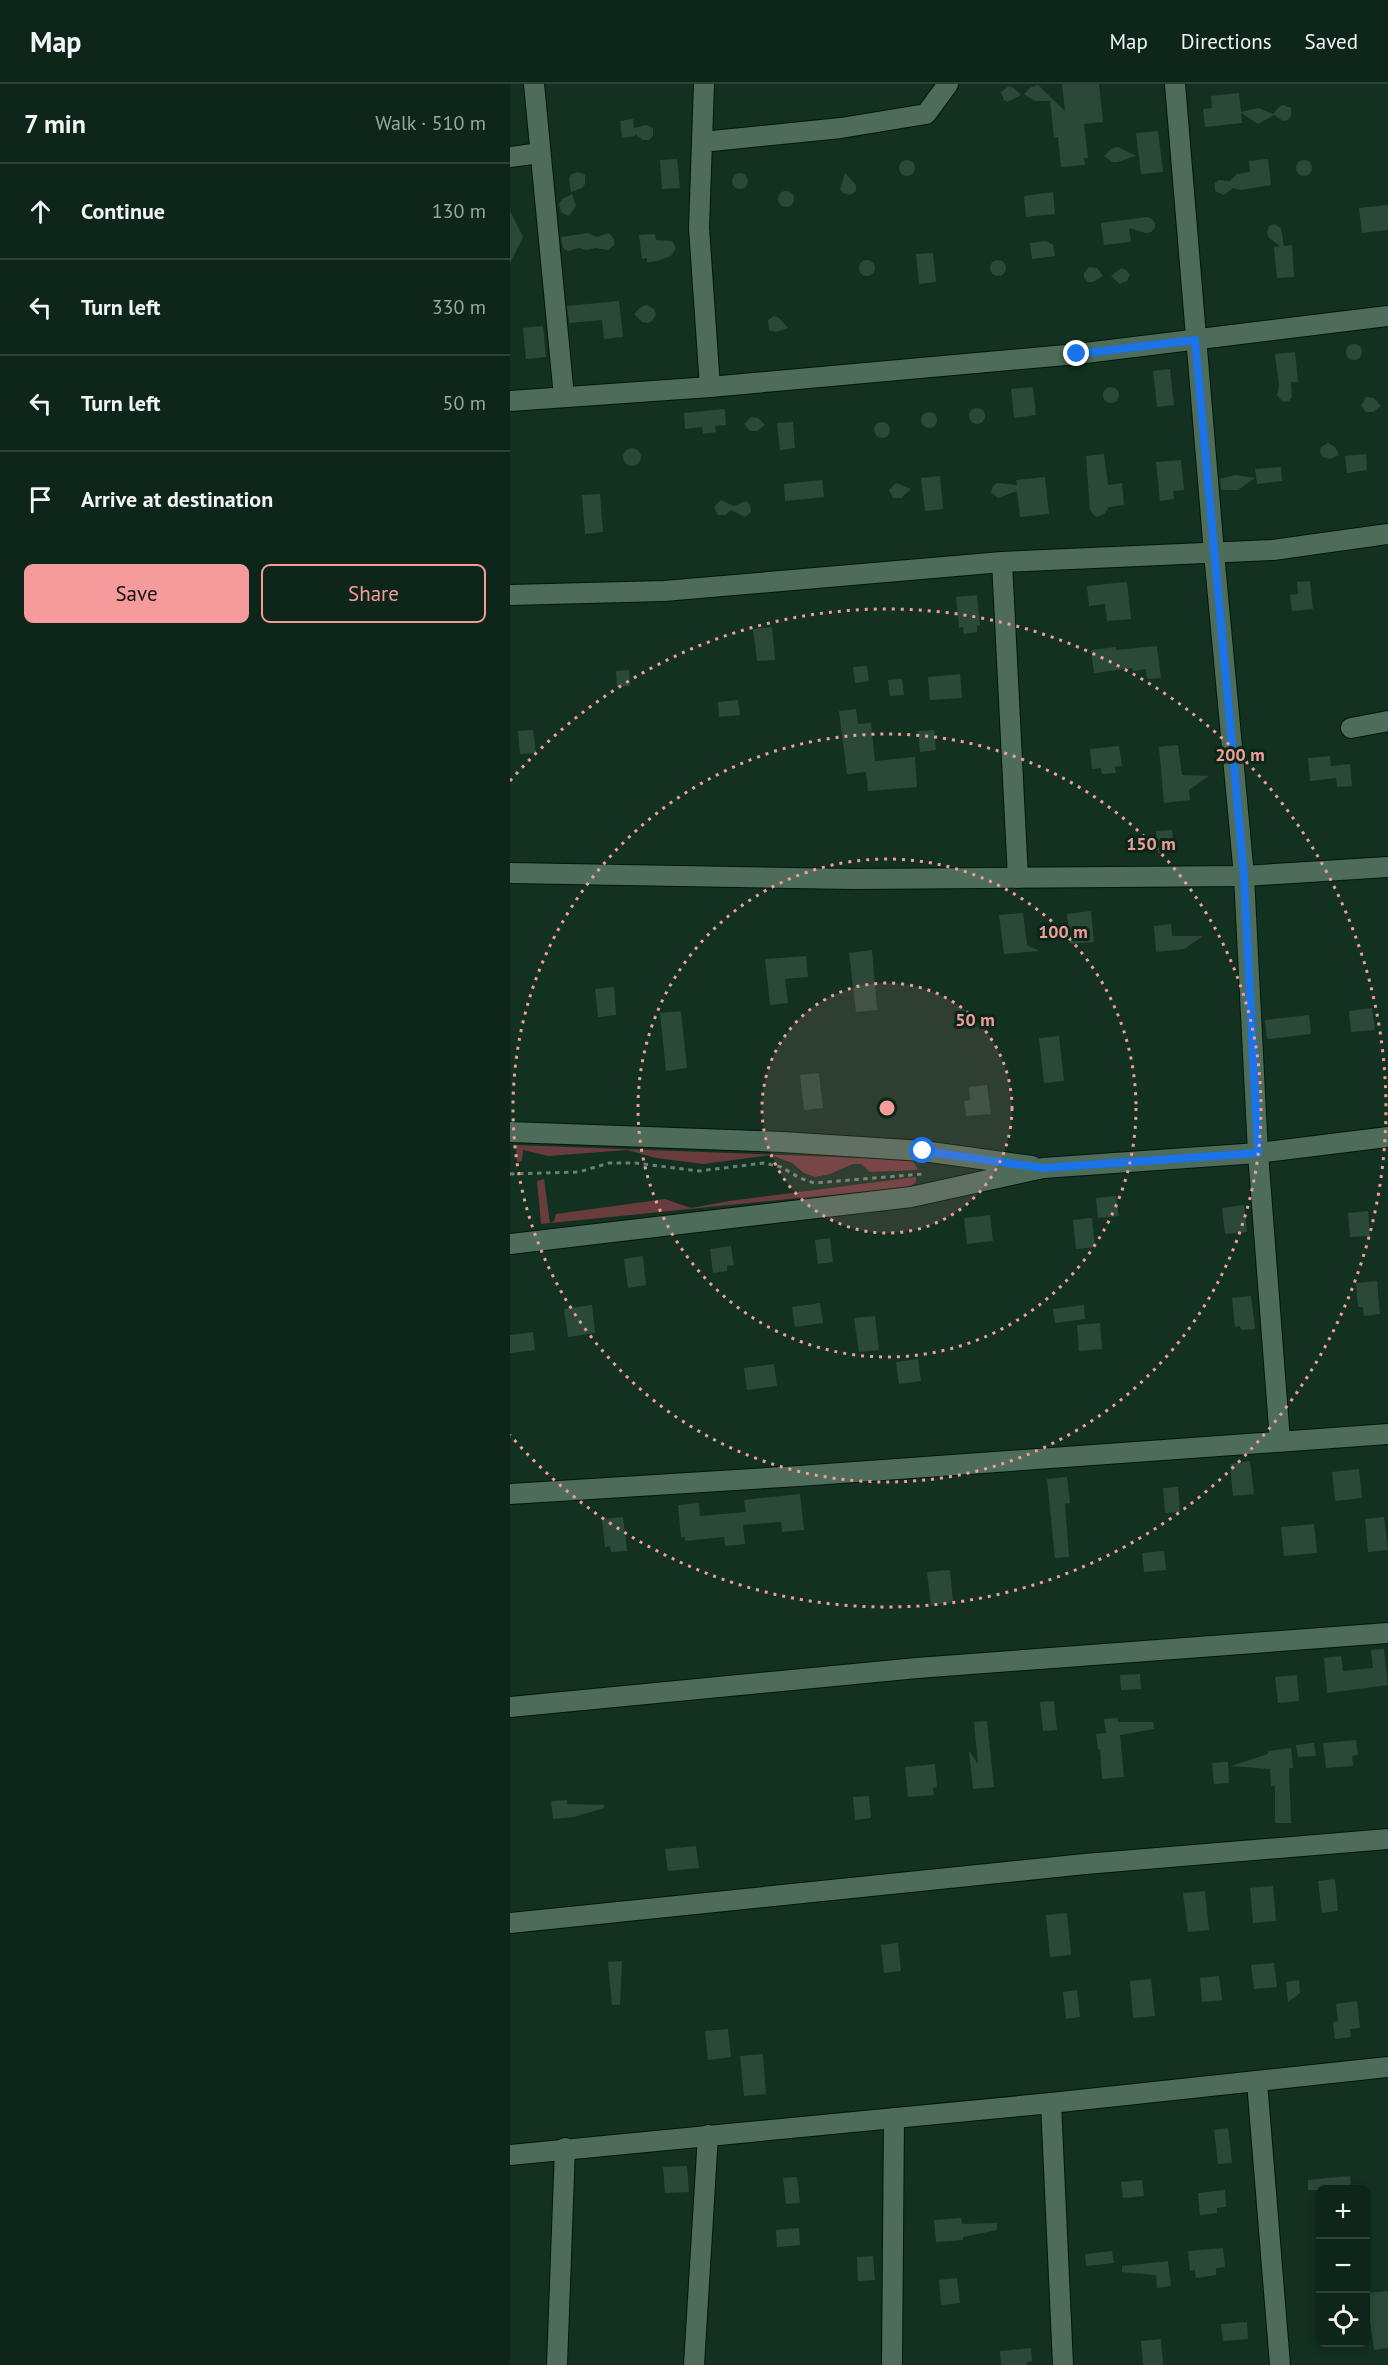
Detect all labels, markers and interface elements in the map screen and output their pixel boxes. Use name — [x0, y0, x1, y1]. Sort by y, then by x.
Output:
text: Map — [30, 23, 81, 60]
text: Map — [1109, 28, 1148, 55]
text: Directions — [1181, 28, 1272, 55]
text: Saved — [1305, 28, 1358, 55]
text: 7 min — [24, 107, 86, 140]
text: Walk · 510 m — [375, 110, 486, 136]
icon: ahead — [24, 195, 57, 228]
text: Continue — [81, 197, 165, 225]
text: 130 m — [432, 198, 486, 224]
icon: left — [24, 291, 57, 324]
text: Turn left — [81, 293, 161, 321]
text: 330 m — [432, 294, 486, 320]
route end — [1063, 340, 1089, 366]
icon: left — [24, 387, 57, 420]
text: Turn left — [81, 389, 161, 417]
text: 50 m — [443, 390, 486, 416]
icon: arrive — [24, 483, 57, 516]
text: Arrive at destination — [81, 485, 273, 513]
button: Save — [24, 564, 249, 623]
button: Share — [261, 564, 486, 623]
text: 200 m — [1215, 743, 1265, 766]
text: 150 m — [1126, 832, 1176, 855]
text: 100 m — [1038, 920, 1088, 943]
text: 50 m — [955, 1008, 995, 1031]
centre of rings — [877, 1098, 897, 1118]
route start — [909, 1137, 935, 1163]
map controls — [1316, 2185, 1370, 2347]
button: + — [1316, 2185, 1370, 2239]
button: − — [1316, 2239, 1370, 2293]
button: locate — [1316, 2293, 1370, 2347]

